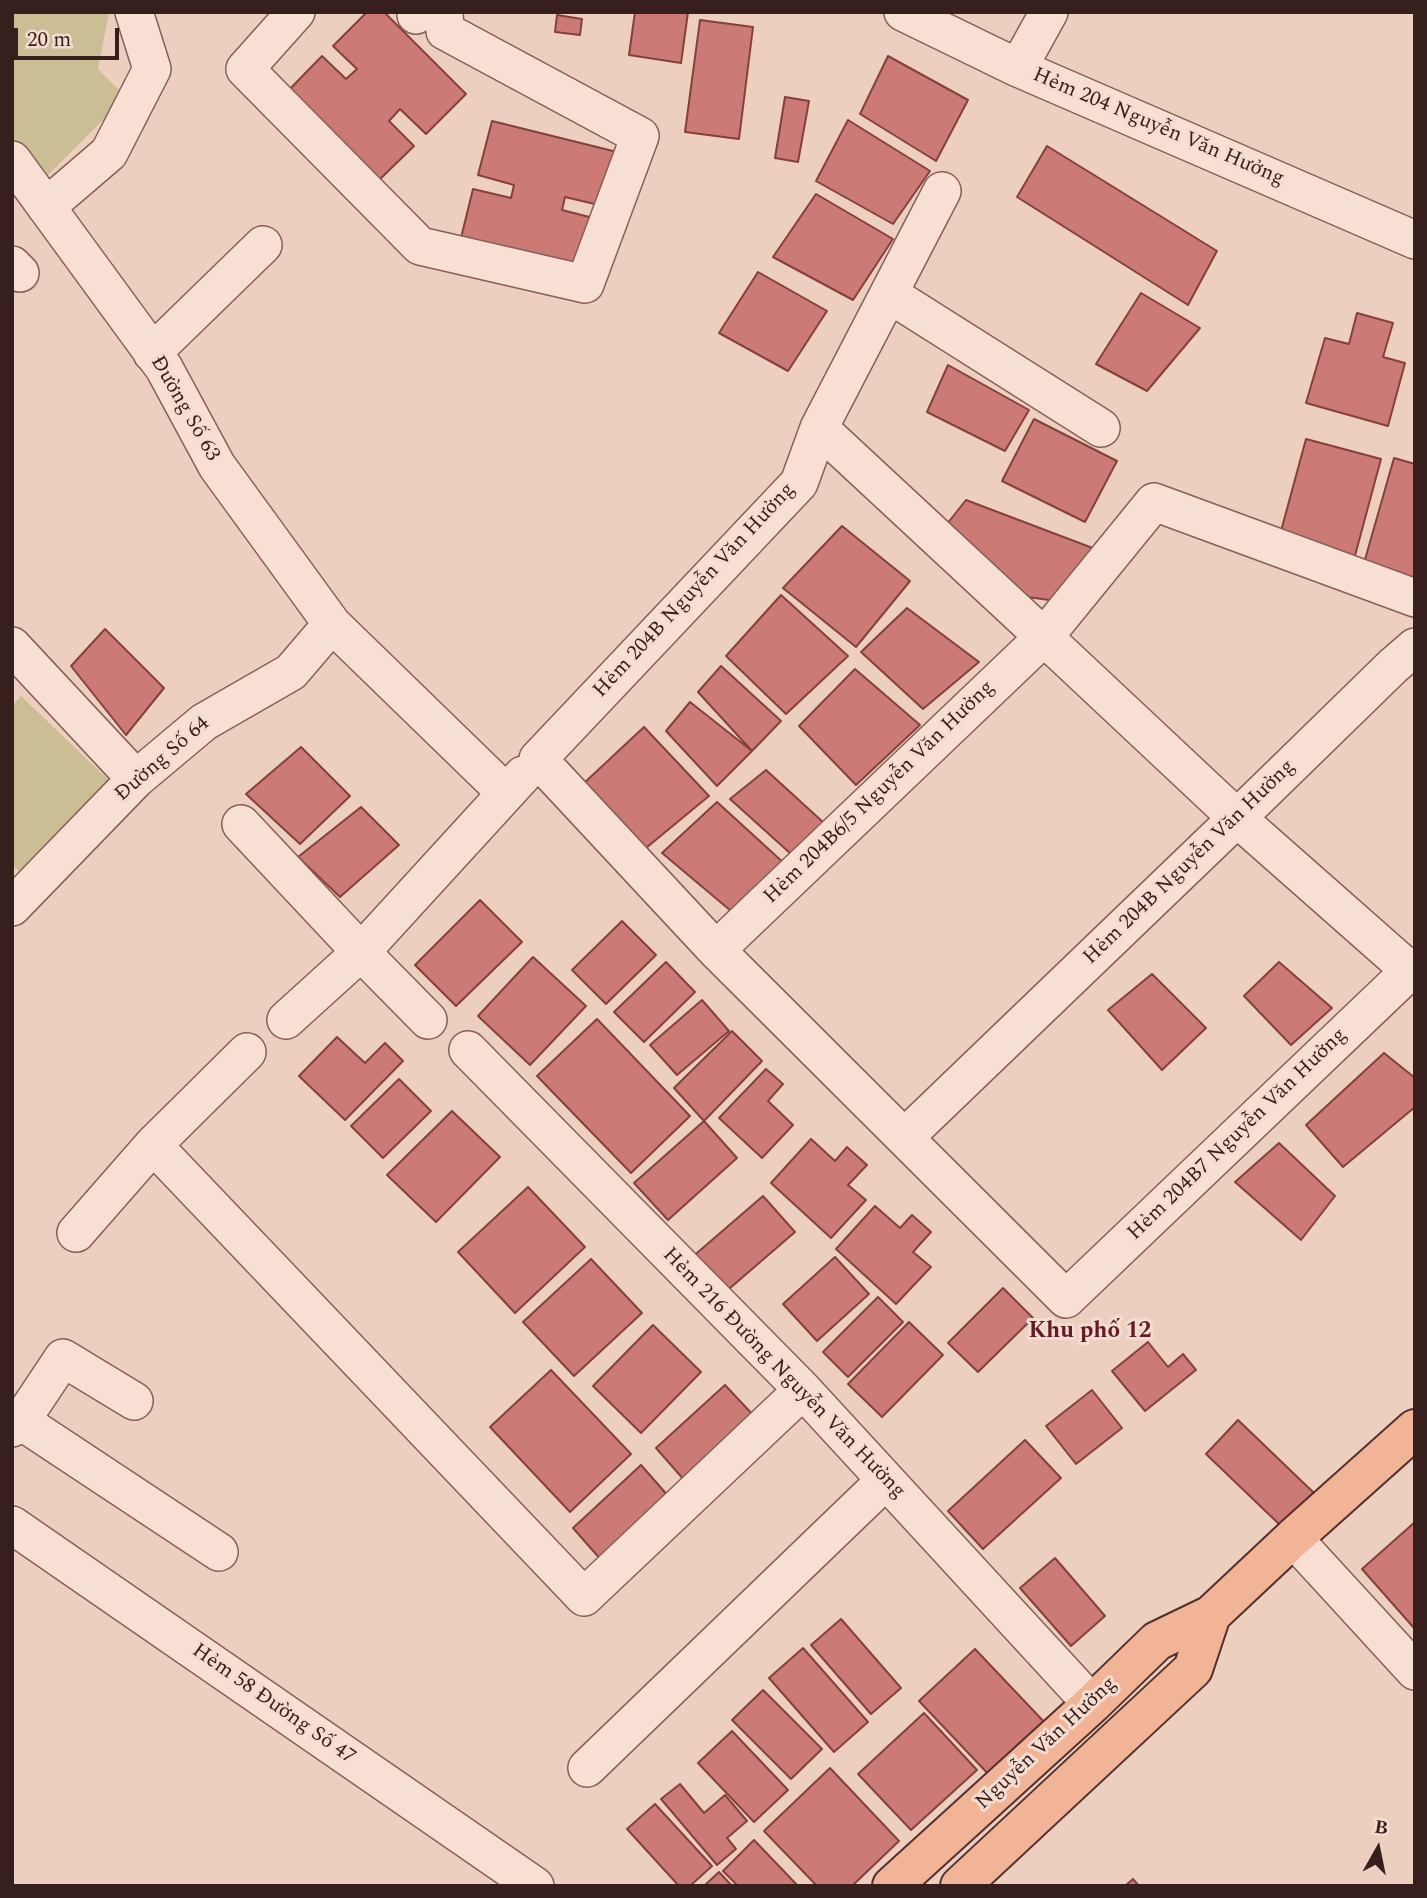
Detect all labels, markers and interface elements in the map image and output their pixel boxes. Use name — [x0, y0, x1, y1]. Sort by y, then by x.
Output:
scale bar — [18, 14, 122, 58]
text: 20 m — [27, 24, 71, 56]
street label: Hẻm 204 Nguyễn Văn Hưởng — [1028, 63, 1288, 193]
street label: Đường Số 63 — [144, 352, 224, 466]
street label: Hẻm 204B Nguyễn Văn Hưởng — [589, 478, 801, 704]
street label: Hẻm 204B6/5 Nguyễn Văn Hưởng — [759, 676, 1001, 910]
street label: Đường Số 64 — [110, 712, 216, 808]
street label: Hẻm 204B Nguyễn Văn Hưởng — [1079, 755, 1301, 971]
street label: Hẻm 204B7 Nguyễn Văn Hưởng — [1123, 1023, 1353, 1247]
street label: Hẻm 216 Đường Nguyễn Văn Hưởng — [656, 1243, 910, 1505]
district label: Khu phố 12 — [1028, 1318, 1152, 1346]
street label: Hẻm 58 Đường Số 47 — [186, 1639, 360, 1771]
street label: Nguyễn Văn Hưởng — [971, 1672, 1123, 1816]
text: B — [1372, 1812, 1390, 1843]
north arrow — [1343, 1814, 1413, 1884]

